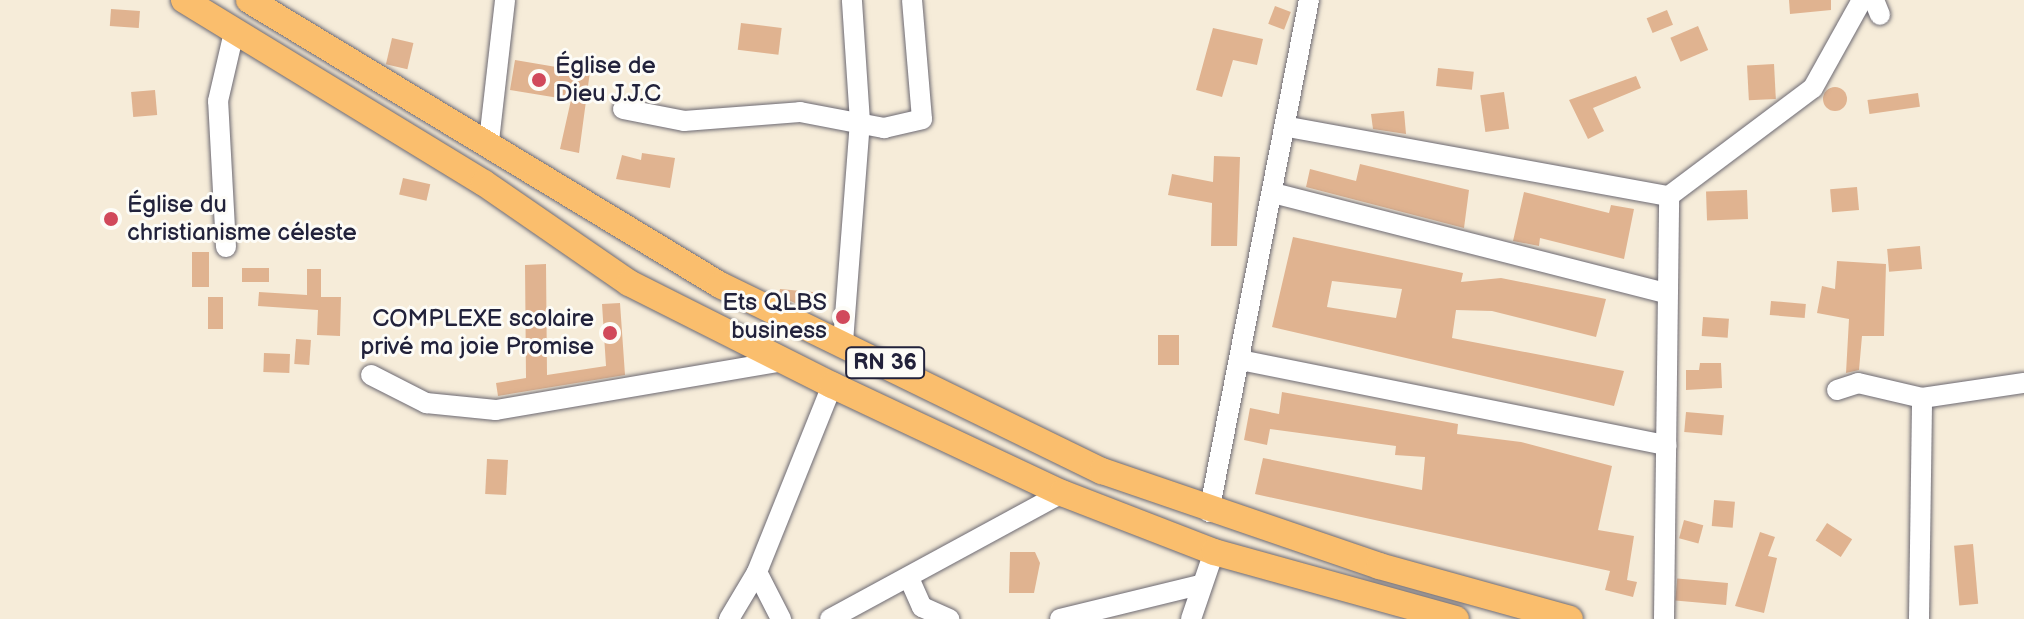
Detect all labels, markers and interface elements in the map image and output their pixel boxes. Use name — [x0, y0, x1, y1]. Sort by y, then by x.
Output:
place label: Église de Dieu J.J.C — [555, 52, 662, 108]
marker: Église de Dieu J.J.C — [530, 71, 548, 89]
place label: Église du christianisme céleste — [127, 191, 357, 247]
marker: Église du christianisme céleste — [102, 210, 120, 228]
place label: Ets QLBS business — [722, 289, 827, 345]
place label: COMPLEXE scolaire privé ma joie Promise — [360, 305, 594, 361]
marker: Ets QLBS business — [834, 308, 852, 326]
marker: COMPLEXE scolaire privé ma joie Promise — [601, 324, 619, 342]
road number: RN 36 — [845, 345, 925, 381]

